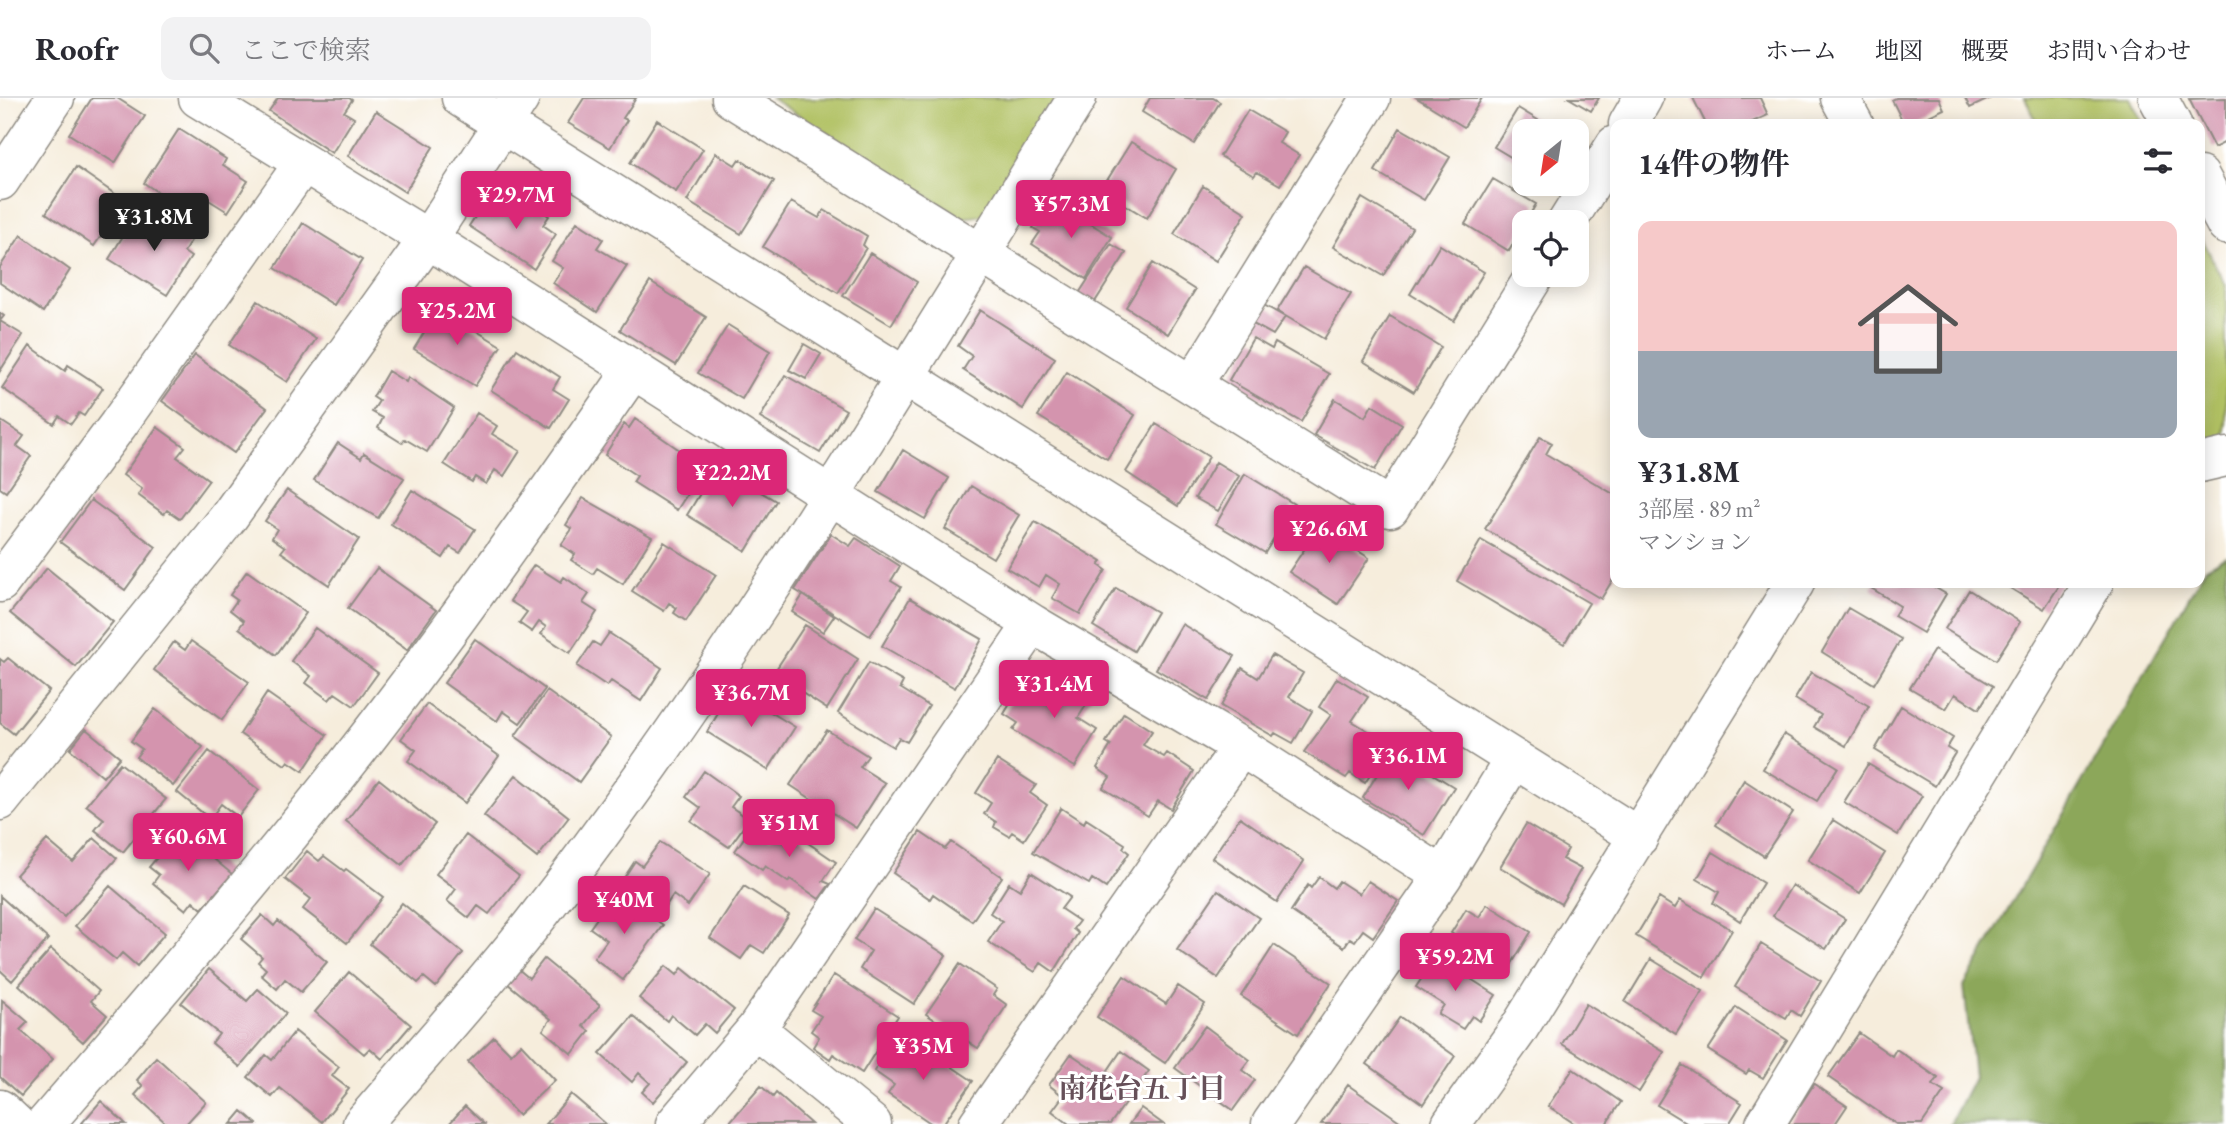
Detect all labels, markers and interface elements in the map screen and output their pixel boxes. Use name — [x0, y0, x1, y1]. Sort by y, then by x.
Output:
search box — [161, 17, 651, 80]
text: Roofr — [35, 27, 119, 70]
icon: search — [185, 29, 223, 67]
text: ここで検索 — [241, 33, 371, 67]
text: ホーム — [1765, 35, 1837, 66]
text: 地図 — [1875, 35, 1923, 66]
text: 概要 — [1961, 35, 2009, 66]
text: お問い合わせ — [2047, 35, 2191, 66]
north arrow — [1512, 119, 1589, 196]
map controls — [1512, 119, 1589, 287]
icon: filters — [2139, 142, 2177, 180]
text: 14件の物件 — [1638, 144, 1790, 183]
pin: ¥29.7M — [459, 172, 573, 231]
text: ¥29.7M — [477, 179, 555, 209]
pin: ¥57.3M — [1014, 180, 1128, 240]
text: ¥57.3M — [1032, 188, 1110, 218]
pin: ¥31.8M — [97, 194, 211, 253]
text: ¥31.8M — [115, 201, 193, 231]
button: locate — [1512, 210, 1589, 287]
icon: home — [1845, 266, 1971, 392]
pin: ¥25.2M — [400, 288, 514, 347]
text: ¥25.2M — [418, 295, 496, 325]
pin: ¥22.2M — [675, 450, 789, 509]
text: ¥31.8M — [1638, 452, 1740, 491]
text: ¥22.2M — [693, 457, 771, 487]
text: 3部屋 · 89 m² — [1638, 494, 1760, 524]
pin: ¥26.6M — [1272, 505, 1386, 565]
text: ¥26.6M — [1290, 513, 1368, 543]
text: マンション — [1638, 527, 1752, 557]
pin: ¥31.4M — [997, 660, 1111, 720]
text: ¥31.4M — [1015, 668, 1093, 698]
pin: ¥36.7M — [694, 670, 808, 729]
text: ¥36.7M — [712, 677, 790, 707]
pin: ¥36.1M — [1351, 732, 1465, 792]
text: ¥36.1M — [1369, 740, 1447, 770]
pin: ¥51M — [748, 800, 830, 859]
text: ¥51M — [759, 807, 819, 837]
pin: ¥60.6M — [131, 814, 245, 873]
text: ¥60.6M — [149, 821, 227, 851]
pin: ¥40M — [583, 876, 665, 936]
text: ¥40M — [594, 884, 654, 914]
pin: ¥59.2M — [1398, 934, 1512, 993]
text: ¥59.2M — [1416, 941, 1494, 971]
pin: ¥35M — [882, 1023, 964, 1082]
text: ¥35M — [893, 1030, 953, 1060]
district label: 南花台五丁目 — [1058, 1070, 1226, 1106]

